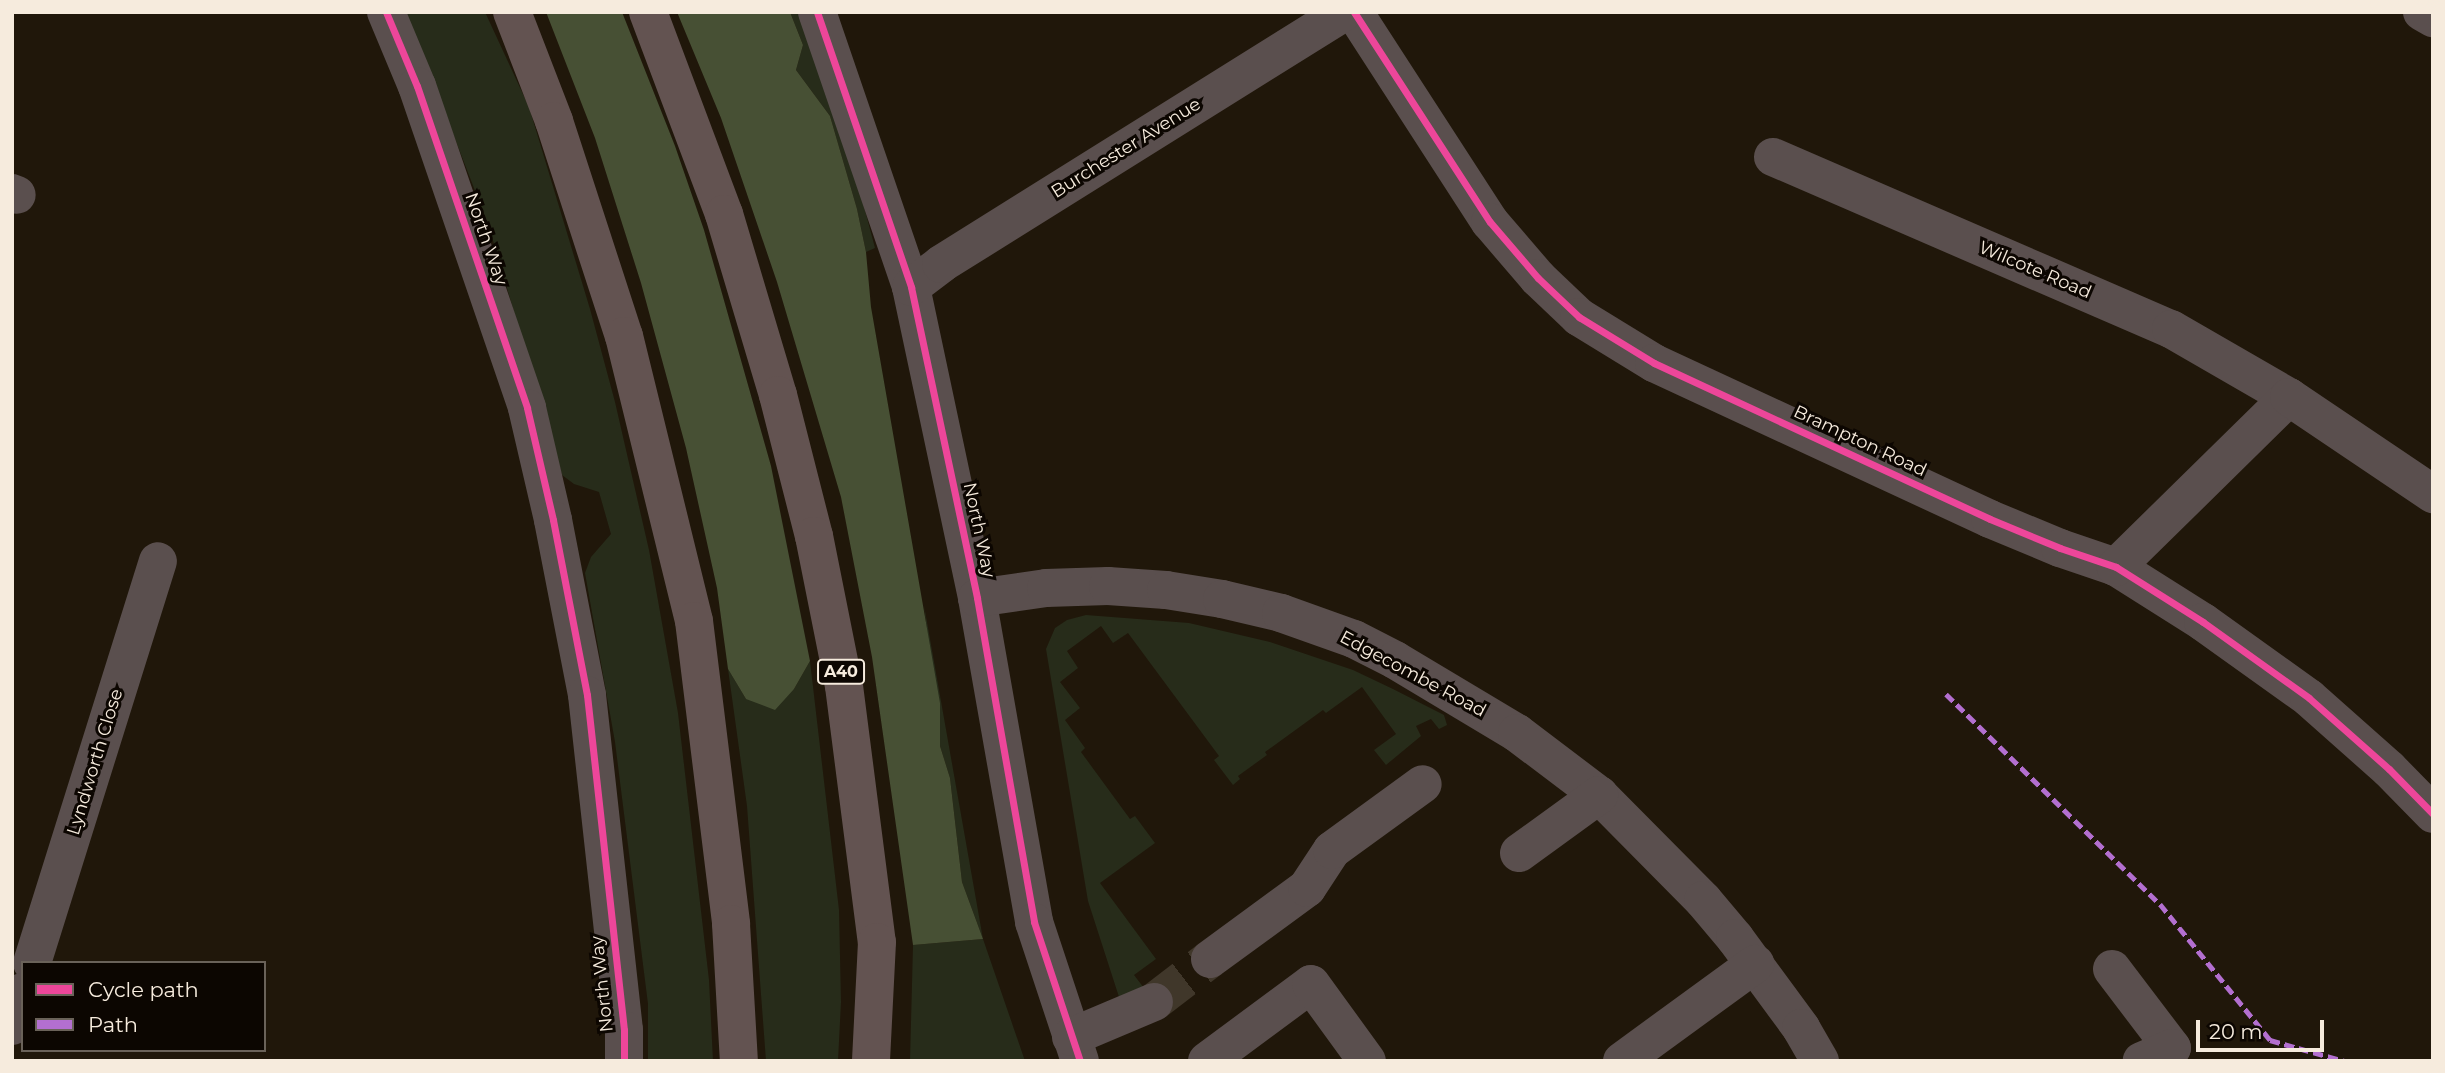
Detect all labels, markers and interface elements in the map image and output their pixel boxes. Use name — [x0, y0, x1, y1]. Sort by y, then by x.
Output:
street label: Burchester Avenue — [1047, 93, 1205, 203]
street label: North Way — [460, 190, 512, 288]
street label: Wilcote Road — [1975, 237, 2095, 303]
street label: Brampton Road — [1790, 401, 1930, 481]
street label: North Way — [958, 480, 1000, 580]
street label: Edgecombe Road — [1336, 626, 1490, 722]
road number: A40 — [816, 660, 866, 684]
street label: Lyndworth Close — [62, 686, 128, 838]
street label: North Way — [586, 935, 618, 1033]
legend — [21, 961, 266, 1052]
text: Cycle path — [88, 977, 199, 1002]
scale bar — [2200, 1006, 2328, 1050]
text: Path — [88, 1012, 138, 1037]
text: 20 m — [2209, 1019, 2263, 1044]

